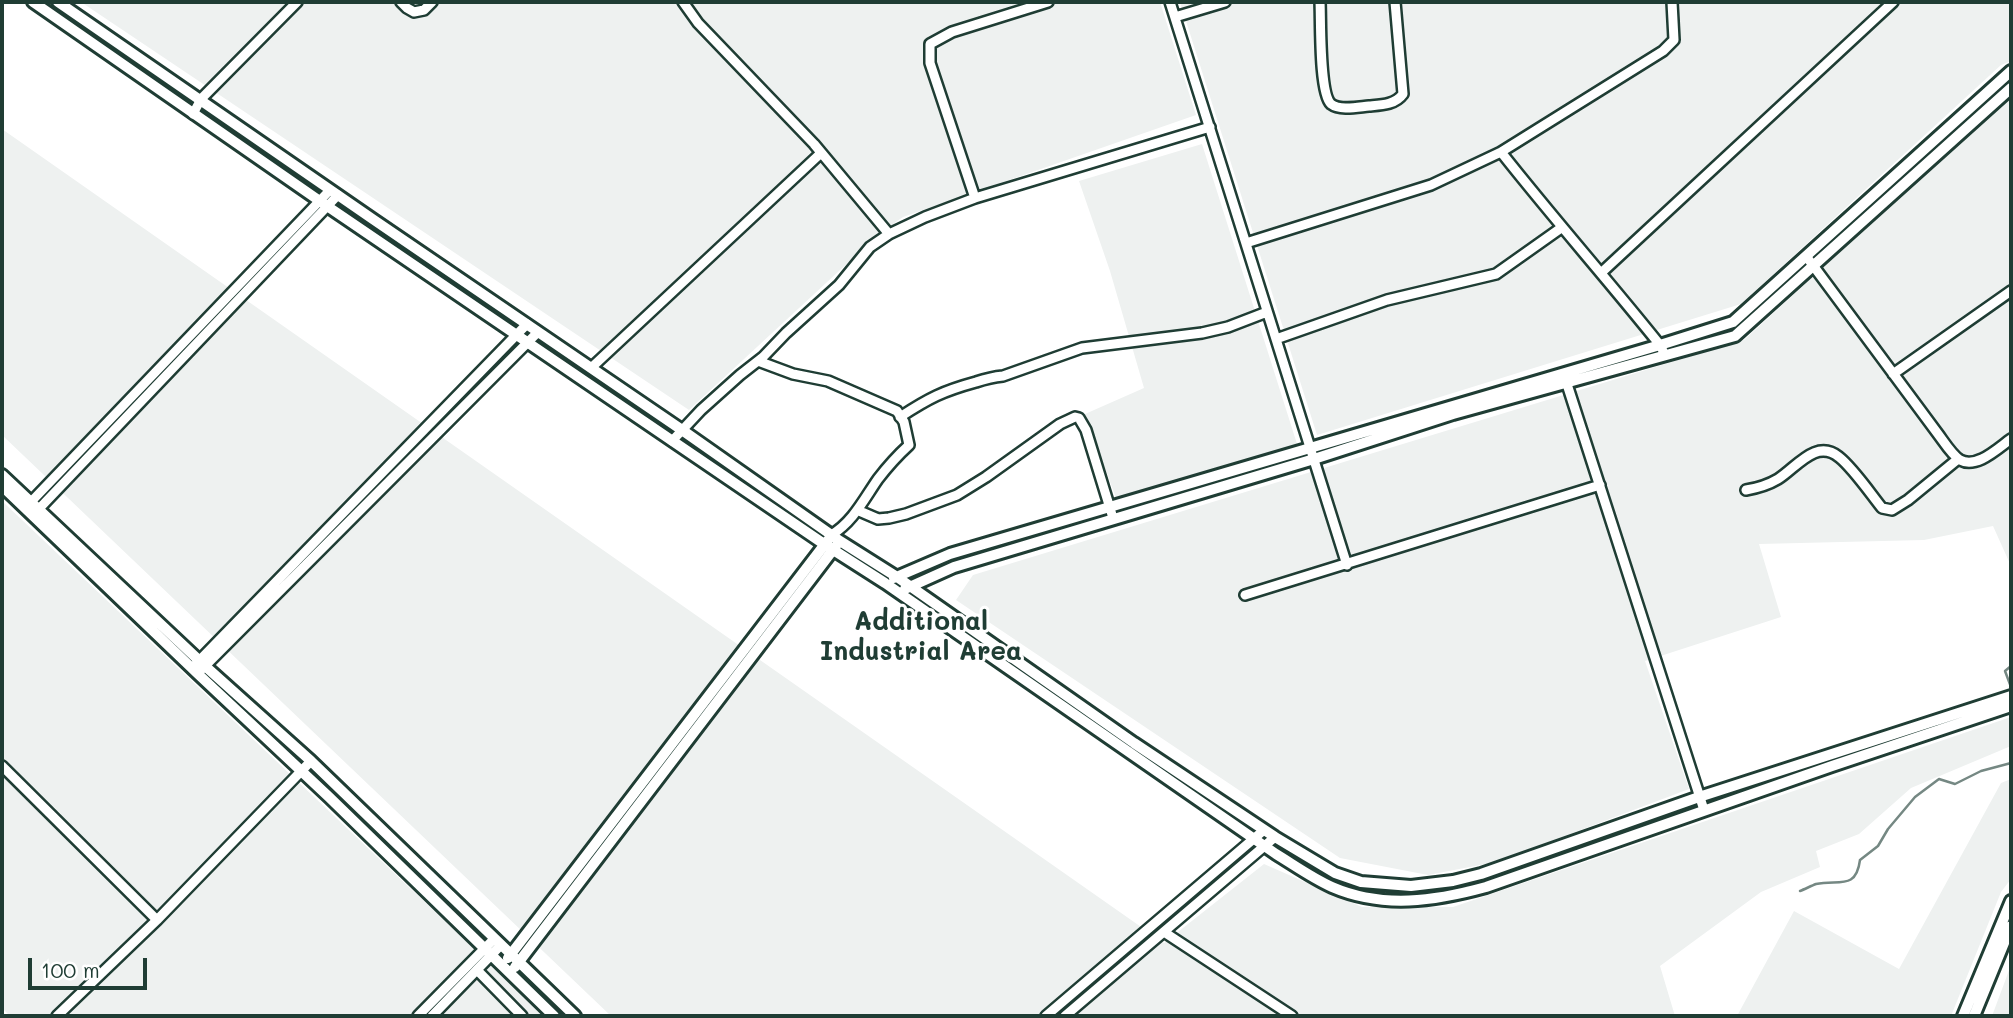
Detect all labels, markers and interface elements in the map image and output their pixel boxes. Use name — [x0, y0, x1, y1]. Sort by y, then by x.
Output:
district label: Additional Industrial Area — [820, 606, 1022, 668]
scale bar — [32, 944, 150, 988]
text: 100 m — [41, 956, 100, 983]

